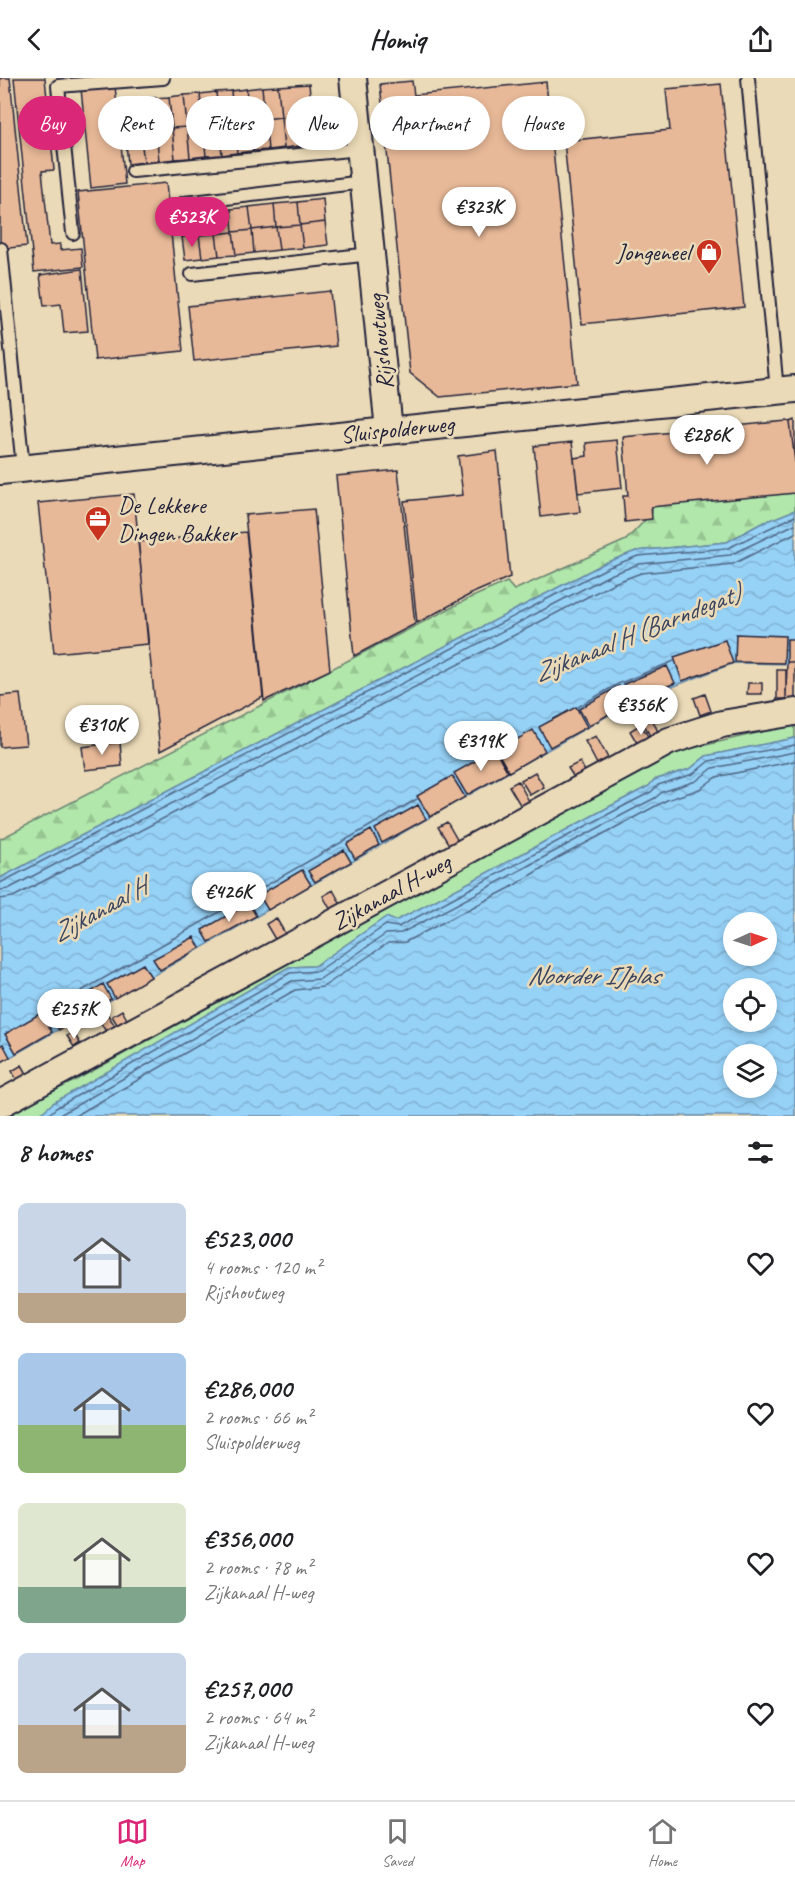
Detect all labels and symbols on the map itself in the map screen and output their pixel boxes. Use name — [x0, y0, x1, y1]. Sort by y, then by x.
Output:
pin: €323K — [437, 187, 521, 238]
pin: €523K — [150, 197, 234, 248]
place label: Jongeneel — [616, 237, 694, 267]
shop icon: Jongeneel — [694, 237, 724, 275]
street label: Rijshoutweg — [360, 292, 400, 391]
street label: Sluispolderweg — [339, 408, 458, 450]
pin: €286K — [665, 415, 749, 466]
place label: De Lekkere Dingen Bakker — [118, 490, 239, 548]
office icon: De Lekkere Dingen Bakker — [83, 504, 113, 542]
water label: Zijkanaal H (Barndegat) — [529, 575, 750, 689]
pin: €356K — [599, 685, 683, 736]
pin: €310K — [60, 705, 144, 756]
pin: €319K — [439, 721, 523, 772]
street label: Zijkanaal H-weg — [326, 846, 458, 937]
water label: Zijkanaal H — [46, 867, 159, 949]
pin: €426K — [187, 872, 271, 923]
north arrow — [723, 912, 777, 966]
water label: Noorder IJplas — [527, 959, 663, 992]
pin: €257K — [32, 989, 116, 1040]

